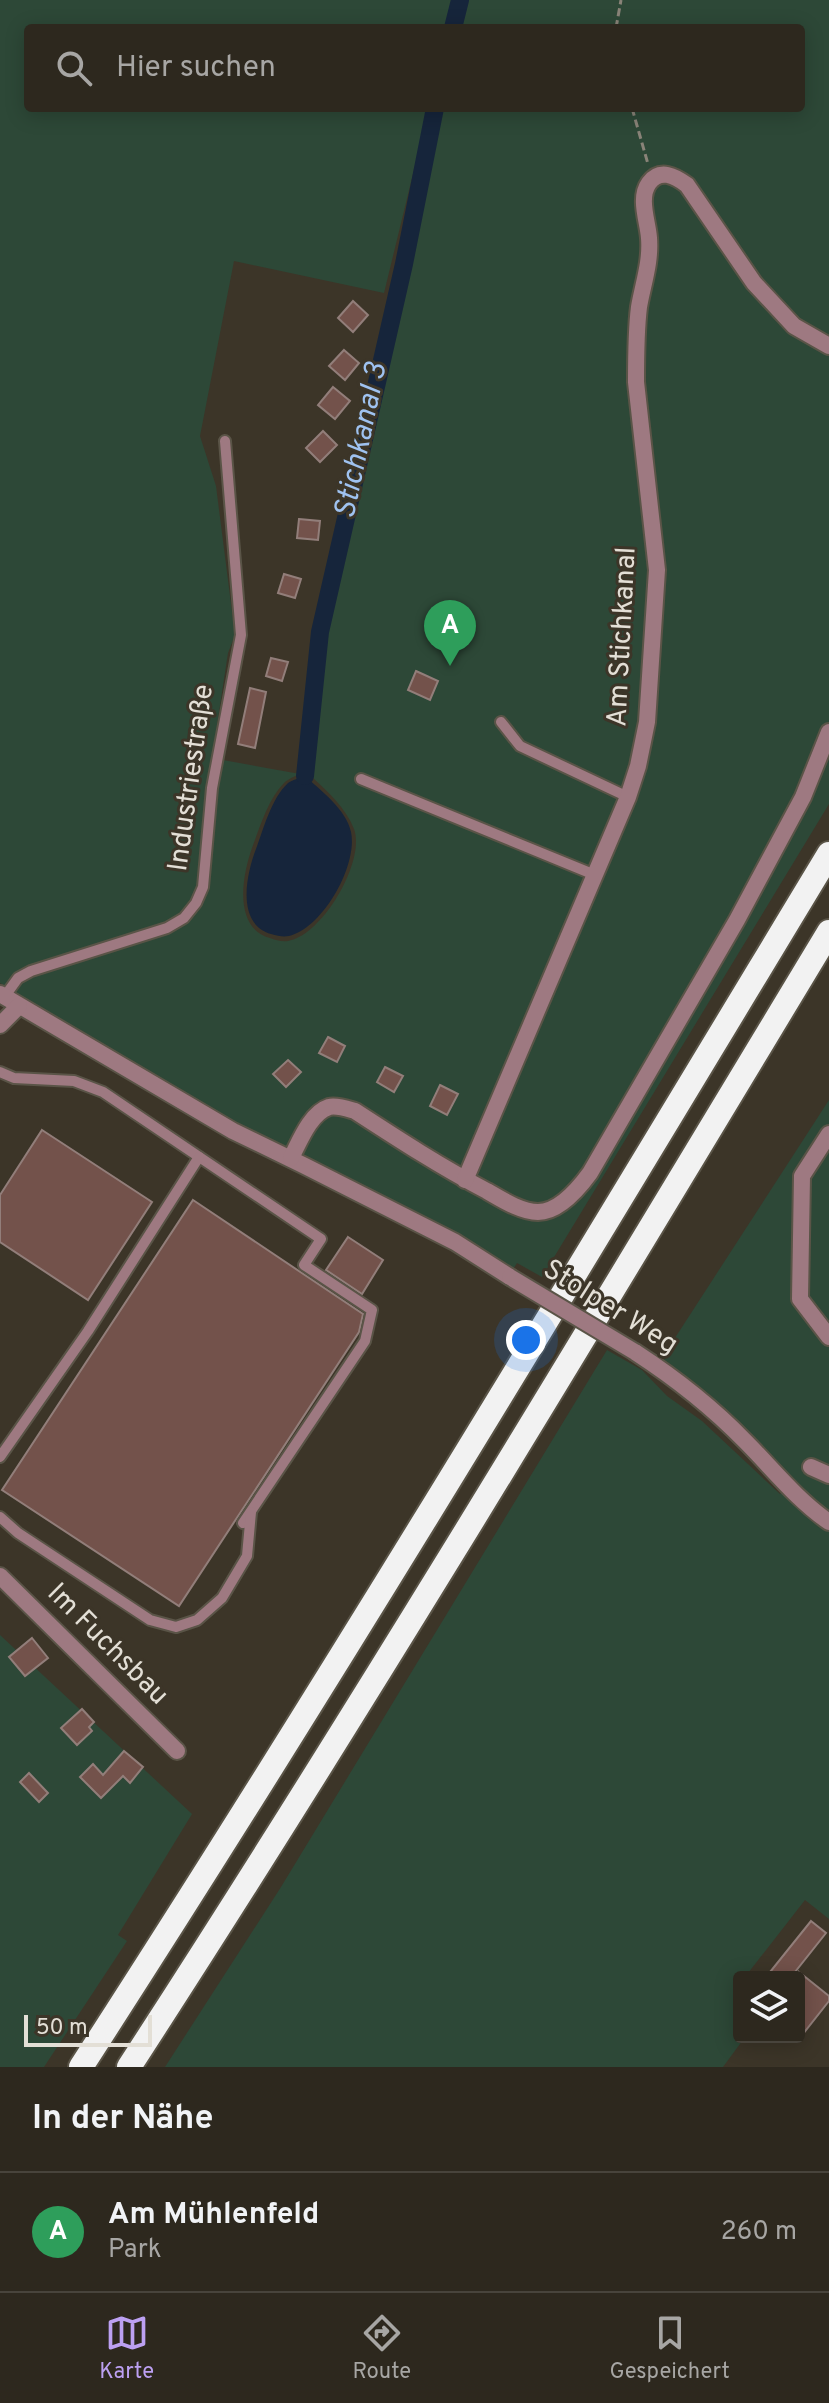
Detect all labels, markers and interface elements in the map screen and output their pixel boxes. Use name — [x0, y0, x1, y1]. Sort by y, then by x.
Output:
search box — [24, 24, 805, 112]
icon: search — [52, 46, 96, 90]
text: Hier suchen — [116, 50, 276, 87]
water label: Stichkanal 3 — [327, 359, 397, 522]
street label: Am Stichkanal — [600, 546, 646, 728]
pin: A — [424, 600, 476, 666]
street label: Industriestraße — [161, 682, 223, 874]
street label: Stolper Weg — [536, 1252, 684, 1364]
your location — [506, 1320, 546, 1360]
street label: Im Fuchsbau — [38, 1576, 176, 1714]
map controls — [733, 1971, 805, 2043]
button: layers — [733, 1971, 805, 2043]
scale bar — [24, 2011, 152, 2047]
text: 50 m — [36, 2015, 88, 2042]
text: In der Nähe — [32, 2098, 214, 2141]
text: Am Mühlenfeld — [108, 2197, 319, 2234]
text: A — [49, 2216, 67, 2249]
text: 260 m — [721, 2216, 797, 2249]
text: Park — [108, 2234, 162, 2267]
tab: Karte — [99, 2311, 154, 2386]
tab: Route — [352, 2311, 411, 2386]
tab: Gespeichert — [610, 2311, 730, 2386]

